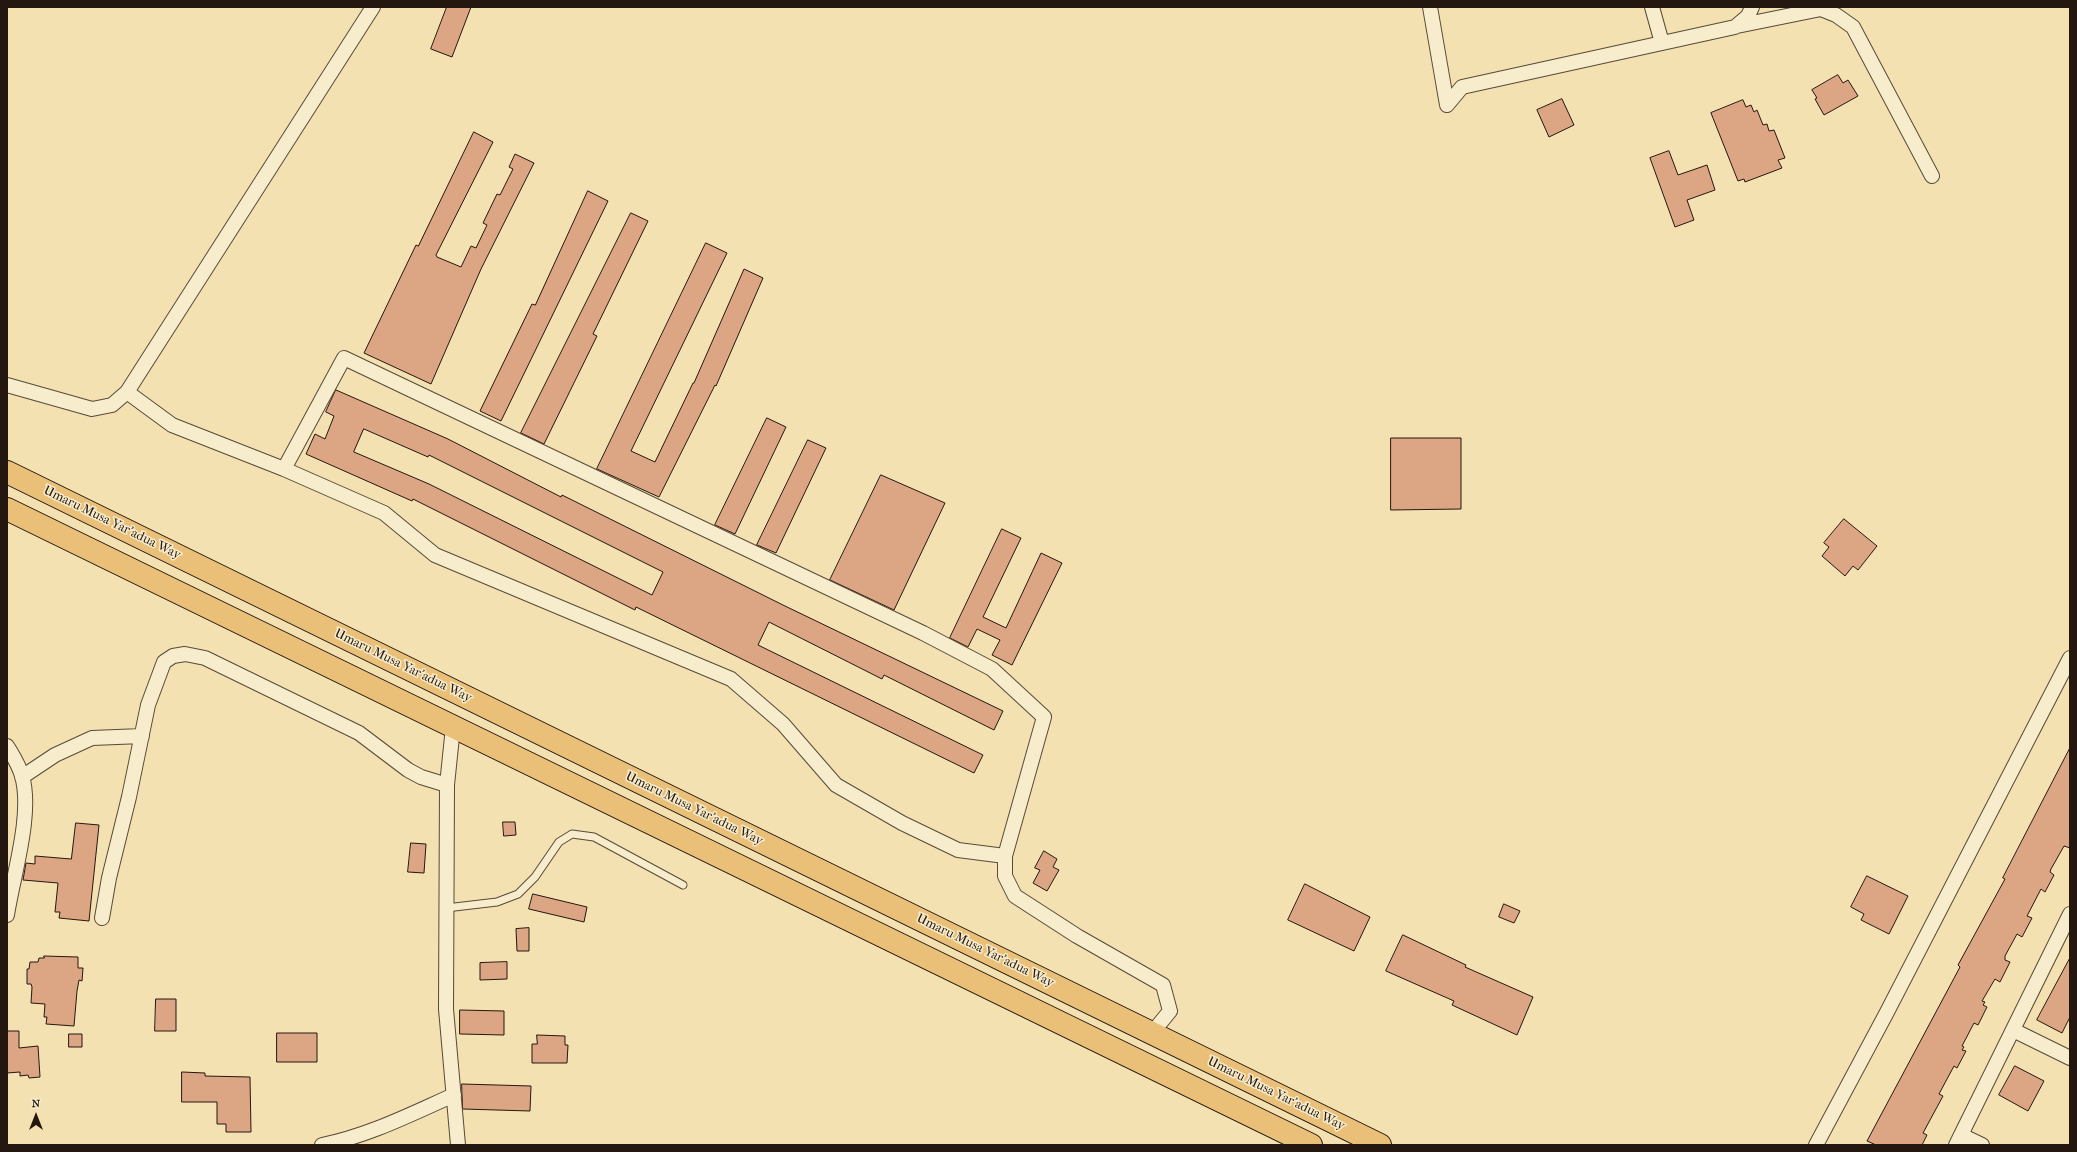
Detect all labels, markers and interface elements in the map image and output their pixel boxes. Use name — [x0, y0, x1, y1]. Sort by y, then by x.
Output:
street label: Umaru Musa Yar'adua Way — [41, 483, 183, 563]
street label: Umaru Musa Yar'adua Way — [332, 626, 474, 706]
street label: Umaru Musa Yar'adua Way — [623, 769, 765, 849]
street label: Umaru Musa Yar'adua Way — [914, 911, 1056, 991]
street label: Umaru Musa Yar'adua Way — [1205, 1054, 1347, 1134]
north arrow — [16, 1096, 56, 1136]
text: N — [32, 1097, 40, 1110]

